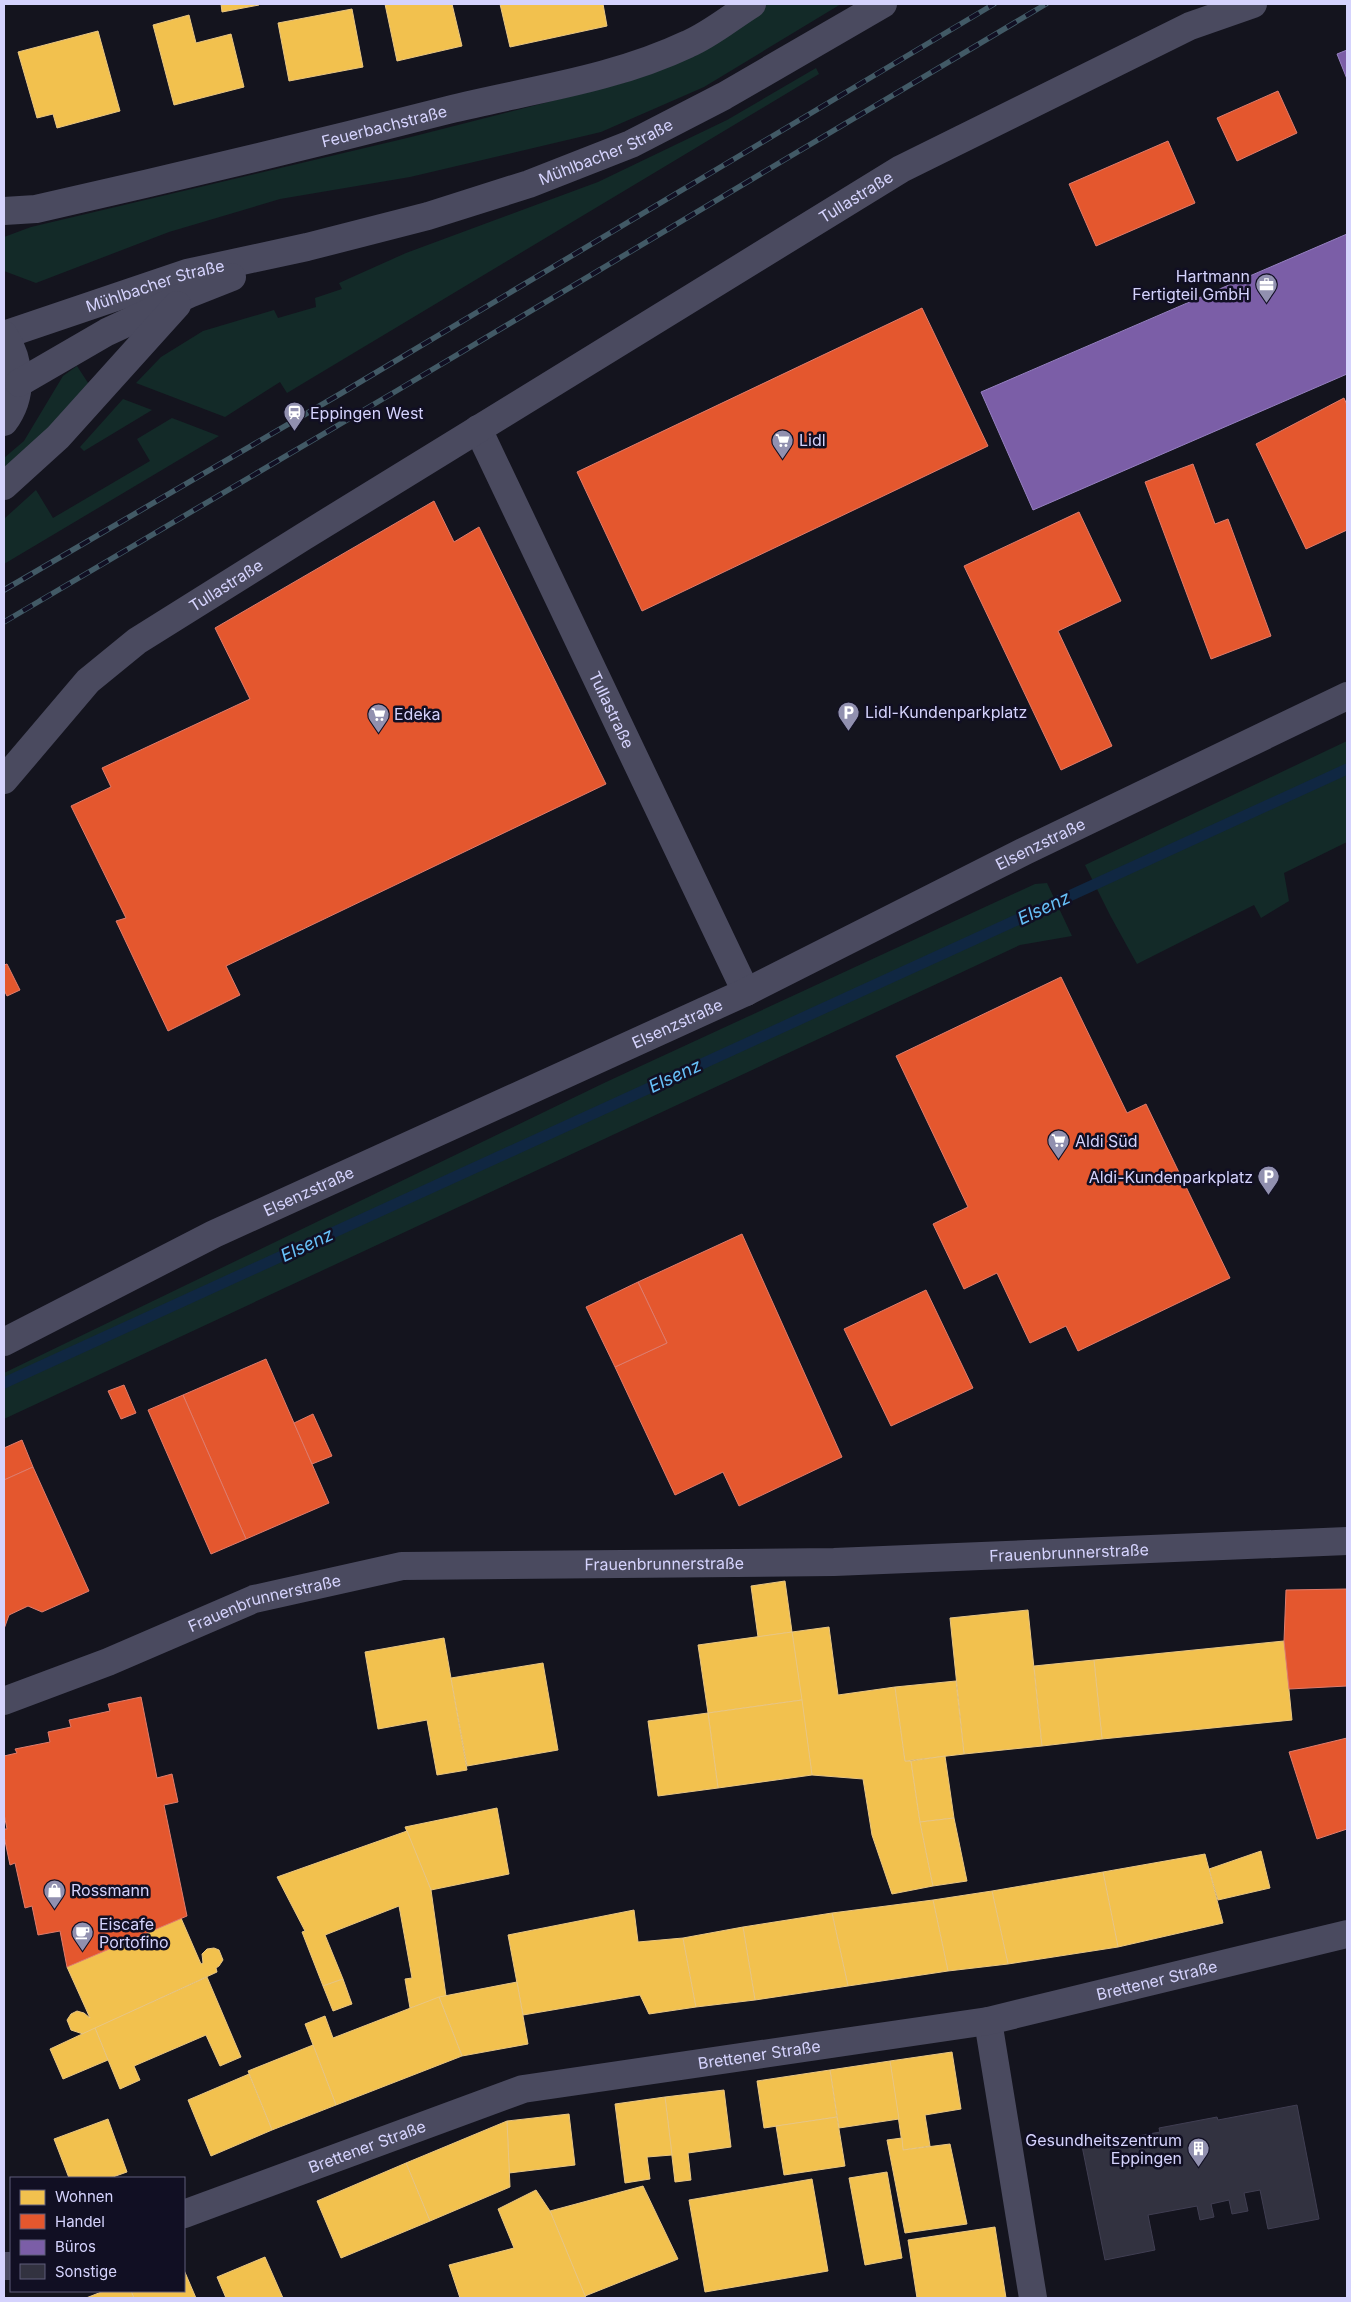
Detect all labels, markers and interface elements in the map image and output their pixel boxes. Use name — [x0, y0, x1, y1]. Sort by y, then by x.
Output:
street label: Feuerbachstraße — [319, 101, 449, 151]
street label: Mühlbacher Straße — [536, 114, 676, 189]
street label: Tullastraße — [815, 167, 896, 227]
street label: Mühlbacher Straße — [83, 255, 226, 317]
place label: Hartmann Fertigteil GmbH — [1132, 266, 1250, 304]
office icon: Hartmann Fertigteil GmbH — [1254, 273, 1278, 304]
station icon: Eppingen West — [282, 401, 306, 432]
place label: Eppingen West — [310, 403, 424, 423]
supermarket icon: Lidl — [771, 428, 795, 459]
place label: Lidl — [799, 430, 826, 450]
street label: Tullastraße — [185, 555, 266, 616]
street label: Tullastraße — [585, 668, 639, 752]
parking icon: Lidl-Kundenparkplatz — [837, 700, 861, 731]
supermarket icon: Edeka — [366, 702, 390, 733]
place label: Lidl-Kundenparkplatz — [865, 702, 1027, 722]
place label: Edeka — [394, 704, 441, 724]
street label: Elsenzstraße — [992, 814, 1088, 874]
water label: Elsenz — [1014, 886, 1073, 929]
street label: Elsenzstraße — [629, 994, 726, 1053]
water label: Elsenz — [645, 1054, 704, 1097]
supermarket icon: Aldi Süd — [1047, 1129, 1071, 1160]
place label: Aldi Süd — [1075, 1131, 1138, 1151]
street label: Elsenzstraße — [260, 1162, 357, 1220]
parking icon: Aldi-Kundenparkplatz — [1257, 1165, 1281, 1196]
place label: Aldi-Kundenparkplatz — [1089, 1167, 1253, 1187]
water label: Elsenz — [277, 1223, 336, 1266]
street label: Frauenbrunnerstraße — [989, 1539, 1149, 1566]
street label: Frauenbrunnerstraße — [584, 1553, 744, 1574]
street label: Frauenbrunnerstraße — [185, 1570, 343, 1636]
shop icon: Rossmann — [43, 1878, 67, 1909]
place label: Rossmann — [71, 1880, 149, 1900]
place label: Eiscafe Portofino — [99, 1914, 169, 1952]
cafe icon: Eiscafe Portofino — [71, 1921, 95, 1952]
street label: Brettener Straße — [1094, 1956, 1219, 2004]
street label: Brettener Straße — [696, 2036, 822, 2073]
street label: Brettener Straße — [305, 2116, 429, 2177]
place label: Gesundheitszentrum Eppingen — [1025, 2130, 1182, 2168]
building icon: Gesundheitszentrum Eppingen — [1186, 2137, 1210, 2168]
legend — [10, 2177, 185, 2292]
text: Wohnen — [55, 2187, 113, 2206]
text: Handel — [55, 2212, 105, 2231]
text: Büros — [55, 2237, 96, 2256]
text: Sonstige — [55, 2262, 117, 2281]

